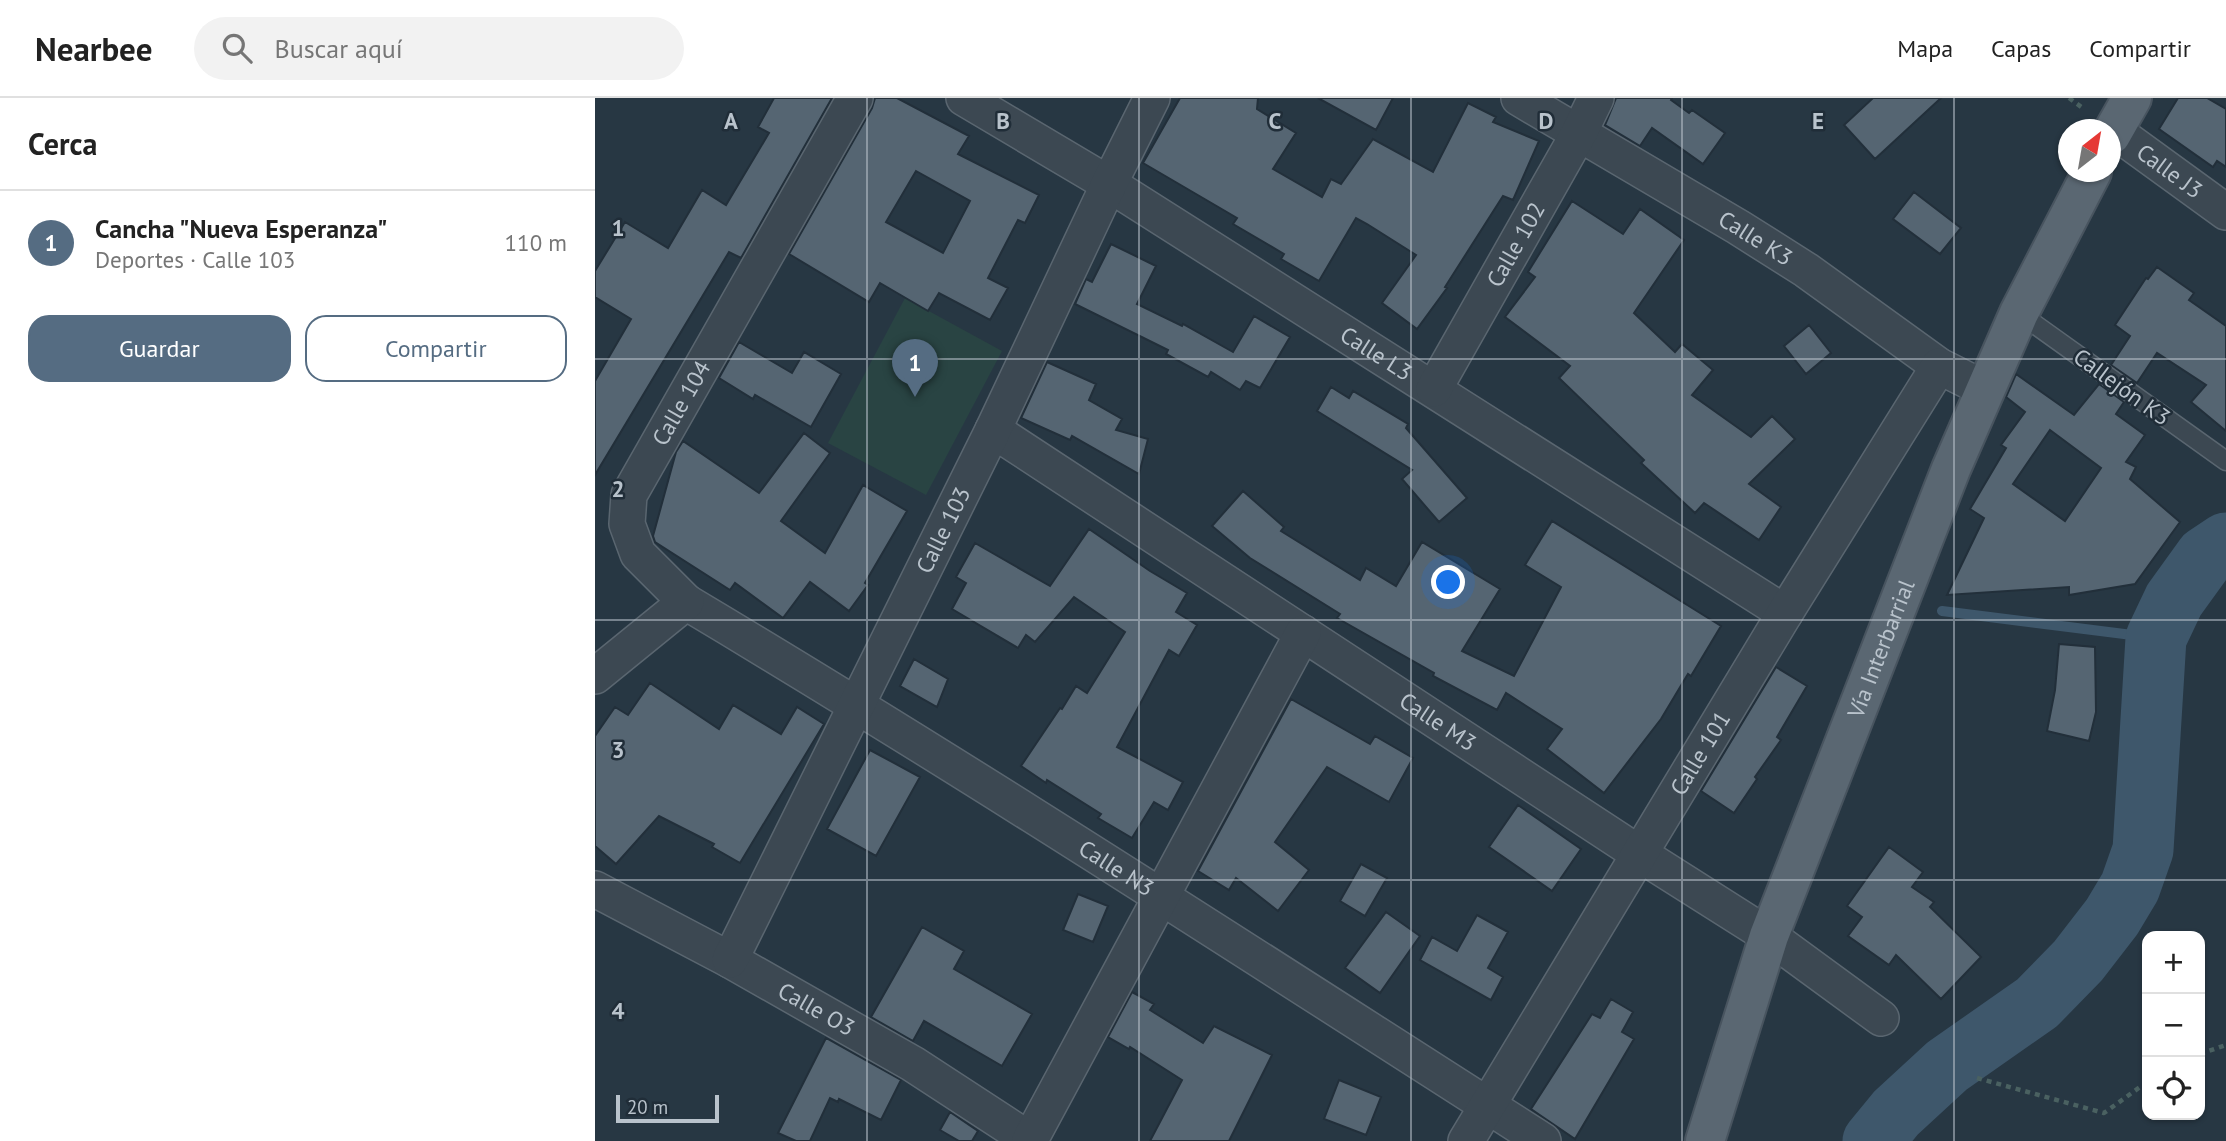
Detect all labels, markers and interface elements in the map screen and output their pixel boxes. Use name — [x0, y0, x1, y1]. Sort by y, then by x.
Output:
search box — [194, 17, 684, 80]
text: Nearbee — [35, 27, 152, 70]
icon: search — [218, 29, 256, 67]
text: Buscar aquí — [274, 32, 403, 65]
text: Mapa — [1897, 33, 1953, 64]
text: Capas — [1991, 33, 2051, 64]
text: Compartir — [2089, 33, 2191, 64]
text: A — [724, 106, 738, 135]
text: B — [996, 106, 1010, 135]
text: C — [1269, 106, 1282, 135]
text: D — [1539, 106, 1553, 135]
text: E — [1812, 106, 1824, 135]
north arrow — [2058, 119, 2121, 182]
text: Cerca — [28, 124, 97, 163]
street label: Calle J3 — [2131, 137, 2209, 204]
street label: Calle 102 — [1480, 197, 1551, 292]
street label: Calle K3 — [1714, 204, 1798, 272]
text: Cancha "Nueva Esperanza" — [95, 212, 387, 245]
text: 1 — [611, 213, 625, 242]
text: 1 — [44, 228, 58, 257]
text: 110 m — [505, 228, 567, 257]
text: Deportes · Calle 103 — [95, 245, 295, 274]
button: Guardar — [28, 315, 291, 382]
button: Compartir — [305, 315, 567, 382]
street label: Calle L3 — [1335, 319, 1418, 387]
pin: 1 — [892, 339, 938, 397]
street label: Callejón K3 — [2068, 342, 2177, 432]
street label: Calle 104 — [645, 355, 717, 450]
text: 2 — [611, 474, 625, 503]
street label: Calle 103 — [909, 482, 977, 578]
your location — [1431, 565, 1465, 599]
street label: Vía Interbarrial — [1840, 575, 1921, 723]
street label: Calle M3 — [1394, 686, 1482, 757]
street label: Calle 101 — [1663, 706, 1736, 800]
text: 3 — [611, 735, 625, 764]
street label: Calle N3 — [1074, 833, 1160, 902]
map controls — [2142, 931, 2205, 1120]
button: + — [2142, 931, 2205, 994]
street label: Calle O3 — [773, 975, 860, 1042]
button: − — [2142, 994, 2205, 1057]
text: 4 — [611, 996, 625, 1025]
button: locate — [2142, 1057, 2205, 1120]
scale bar — [616, 1092, 719, 1124]
text: 20 m — [627, 1095, 668, 1119]

